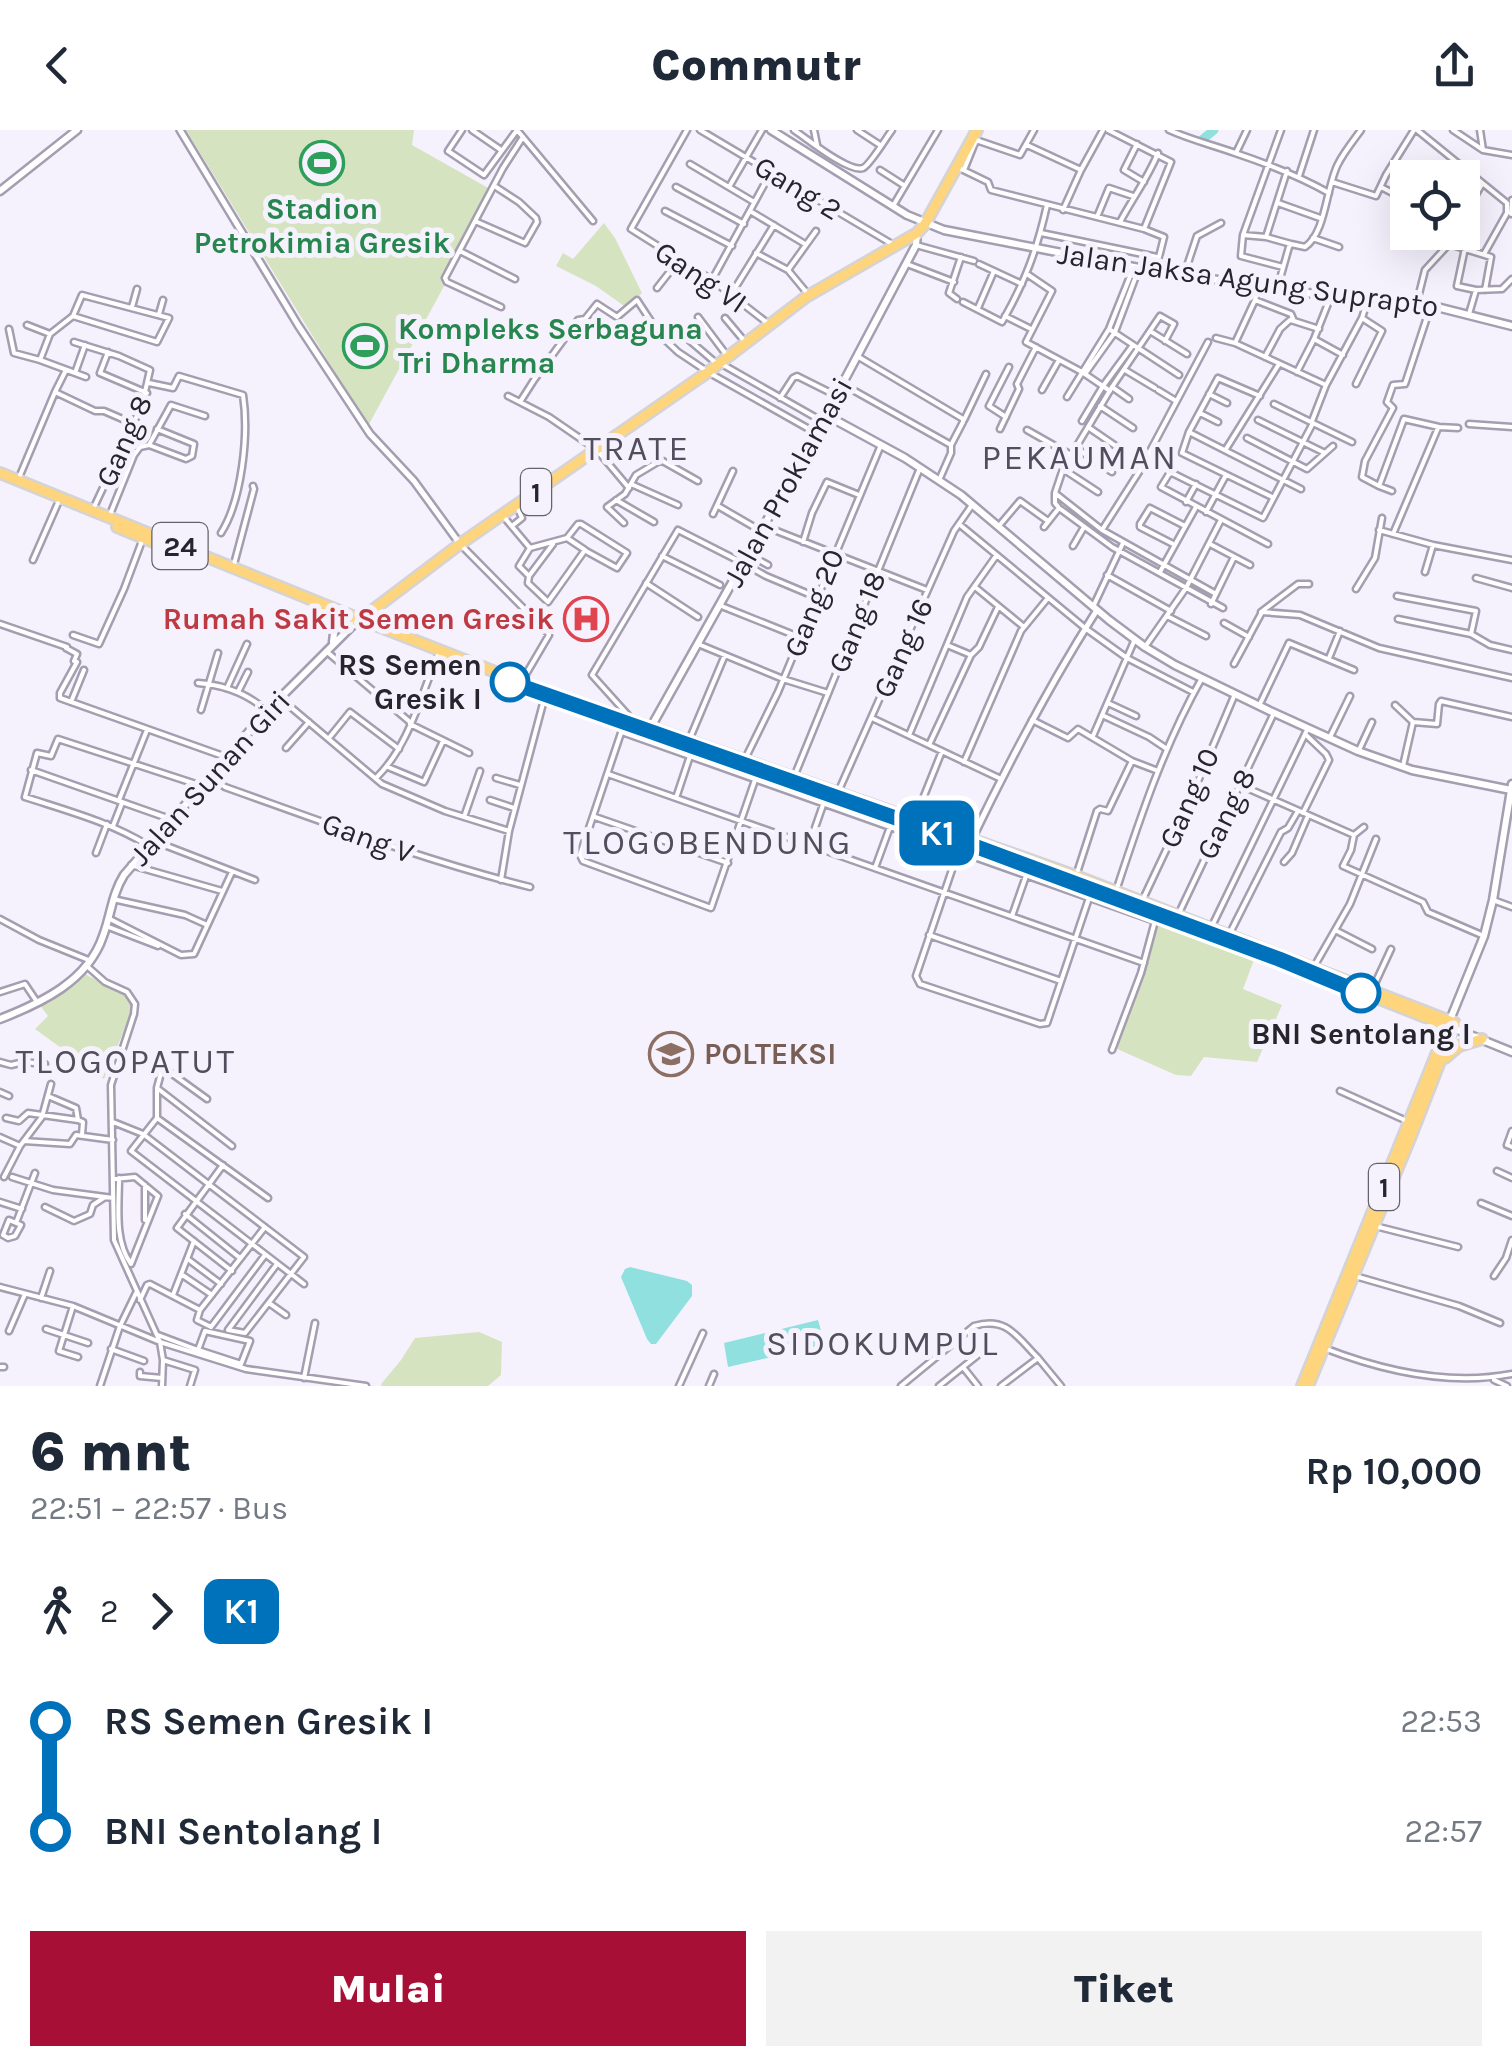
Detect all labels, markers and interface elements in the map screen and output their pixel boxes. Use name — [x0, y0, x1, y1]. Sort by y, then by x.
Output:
icon: back — [30, 38, 85, 93]
icon: share — [1427, 38, 1482, 93]
text: Commutr — [651, 39, 861, 91]
sports icon: Stadion Petrokimia Gresik — [299, 140, 345, 186]
street label: Gang 2 — [748, 148, 848, 228]
map controls — [1390, 160, 1480, 250]
button: locate — [1390, 160, 1480, 250]
place label: Stadion Petrokimia Gresik — [194, 191, 450, 261]
street label: Gang VI — [648, 233, 754, 321]
street label: Jalan Jaksa Agung Suprapto — [1055, 235, 1441, 325]
place label: Kompleks Serbaguna Tri Dharma — [398, 311, 703, 381]
sports icon: Kompleks Serbaguna Tri Dharma — [342, 323, 388, 369]
street label: Jalan Proklamasi — [716, 371, 860, 593]
street label: Gang 8 — [88, 390, 160, 492]
district label: TRATE — [583, 428, 691, 469]
district label: PEKAUMAN — [982, 437, 1178, 478]
road number: 1 — [521, 469, 551, 515]
road number: 24 — [152, 523, 208, 569]
street label: Gang 20 — [776, 544, 852, 662]
street label: Gang 18 — [820, 566, 894, 678]
street label: Gang 16 — [865, 593, 941, 703]
hospital icon: Rumah Sakit Semen Gresik — [563, 596, 609, 642]
place label: Rumah Sakit Semen Gresik — [163, 601, 554, 637]
place label: RS Semen Gresik I — [338, 647, 482, 717]
marker: RS Semen Gresik I — [491, 663, 529, 701]
street label: Jalan Sunan Giri — [122, 683, 298, 873]
street label: Gang 10 — [1151, 742, 1227, 854]
street label: Gang 8 — [1189, 763, 1263, 865]
line badge: K1 — [892, 800, 982, 866]
street label: Gang V — [317, 805, 419, 871]
text: K1 — [919, 813, 955, 854]
district label: TLOGOBENDUNG — [563, 822, 853, 863]
marker: BNI Sentolang I — [1342, 974, 1380, 1012]
place label: BNI Sentolang I — [1251, 1016, 1471, 1052]
school or university icon: POLTEKSI — [648, 1031, 694, 1077]
place label: POLTEKSI — [704, 1036, 836, 1072]
district label: TLOGOPATUT — [15, 1041, 237, 1082]
road number: 1 — [1369, 1164, 1399, 1210]
district label: SIDOKUMPUL — [766, 1323, 1000, 1364]
text: 6 mnt — [30, 1420, 191, 1484]
text: Rp 10,000 — [1305, 1449, 1482, 1494]
text: 22:51 – 22:57 · Bus — [30, 1490, 288, 1527]
icon: walk — [30, 1584, 85, 1639]
icon: forward — [134, 1584, 189, 1639]
text: K1 — [224, 1591, 259, 1632]
text: 2 — [100, 1593, 119, 1630]
text: RS Semen Gresik I — [104, 1699, 433, 1744]
text: 22:53 — [1401, 1703, 1482, 1740]
text: BNI Sentolang I — [104, 1809, 382, 1854]
text: 22:57 — [1404, 1813, 1482, 1850]
button: Mulai — [30, 1931, 746, 2046]
button: Tiket — [766, 1931, 1482, 2046]

